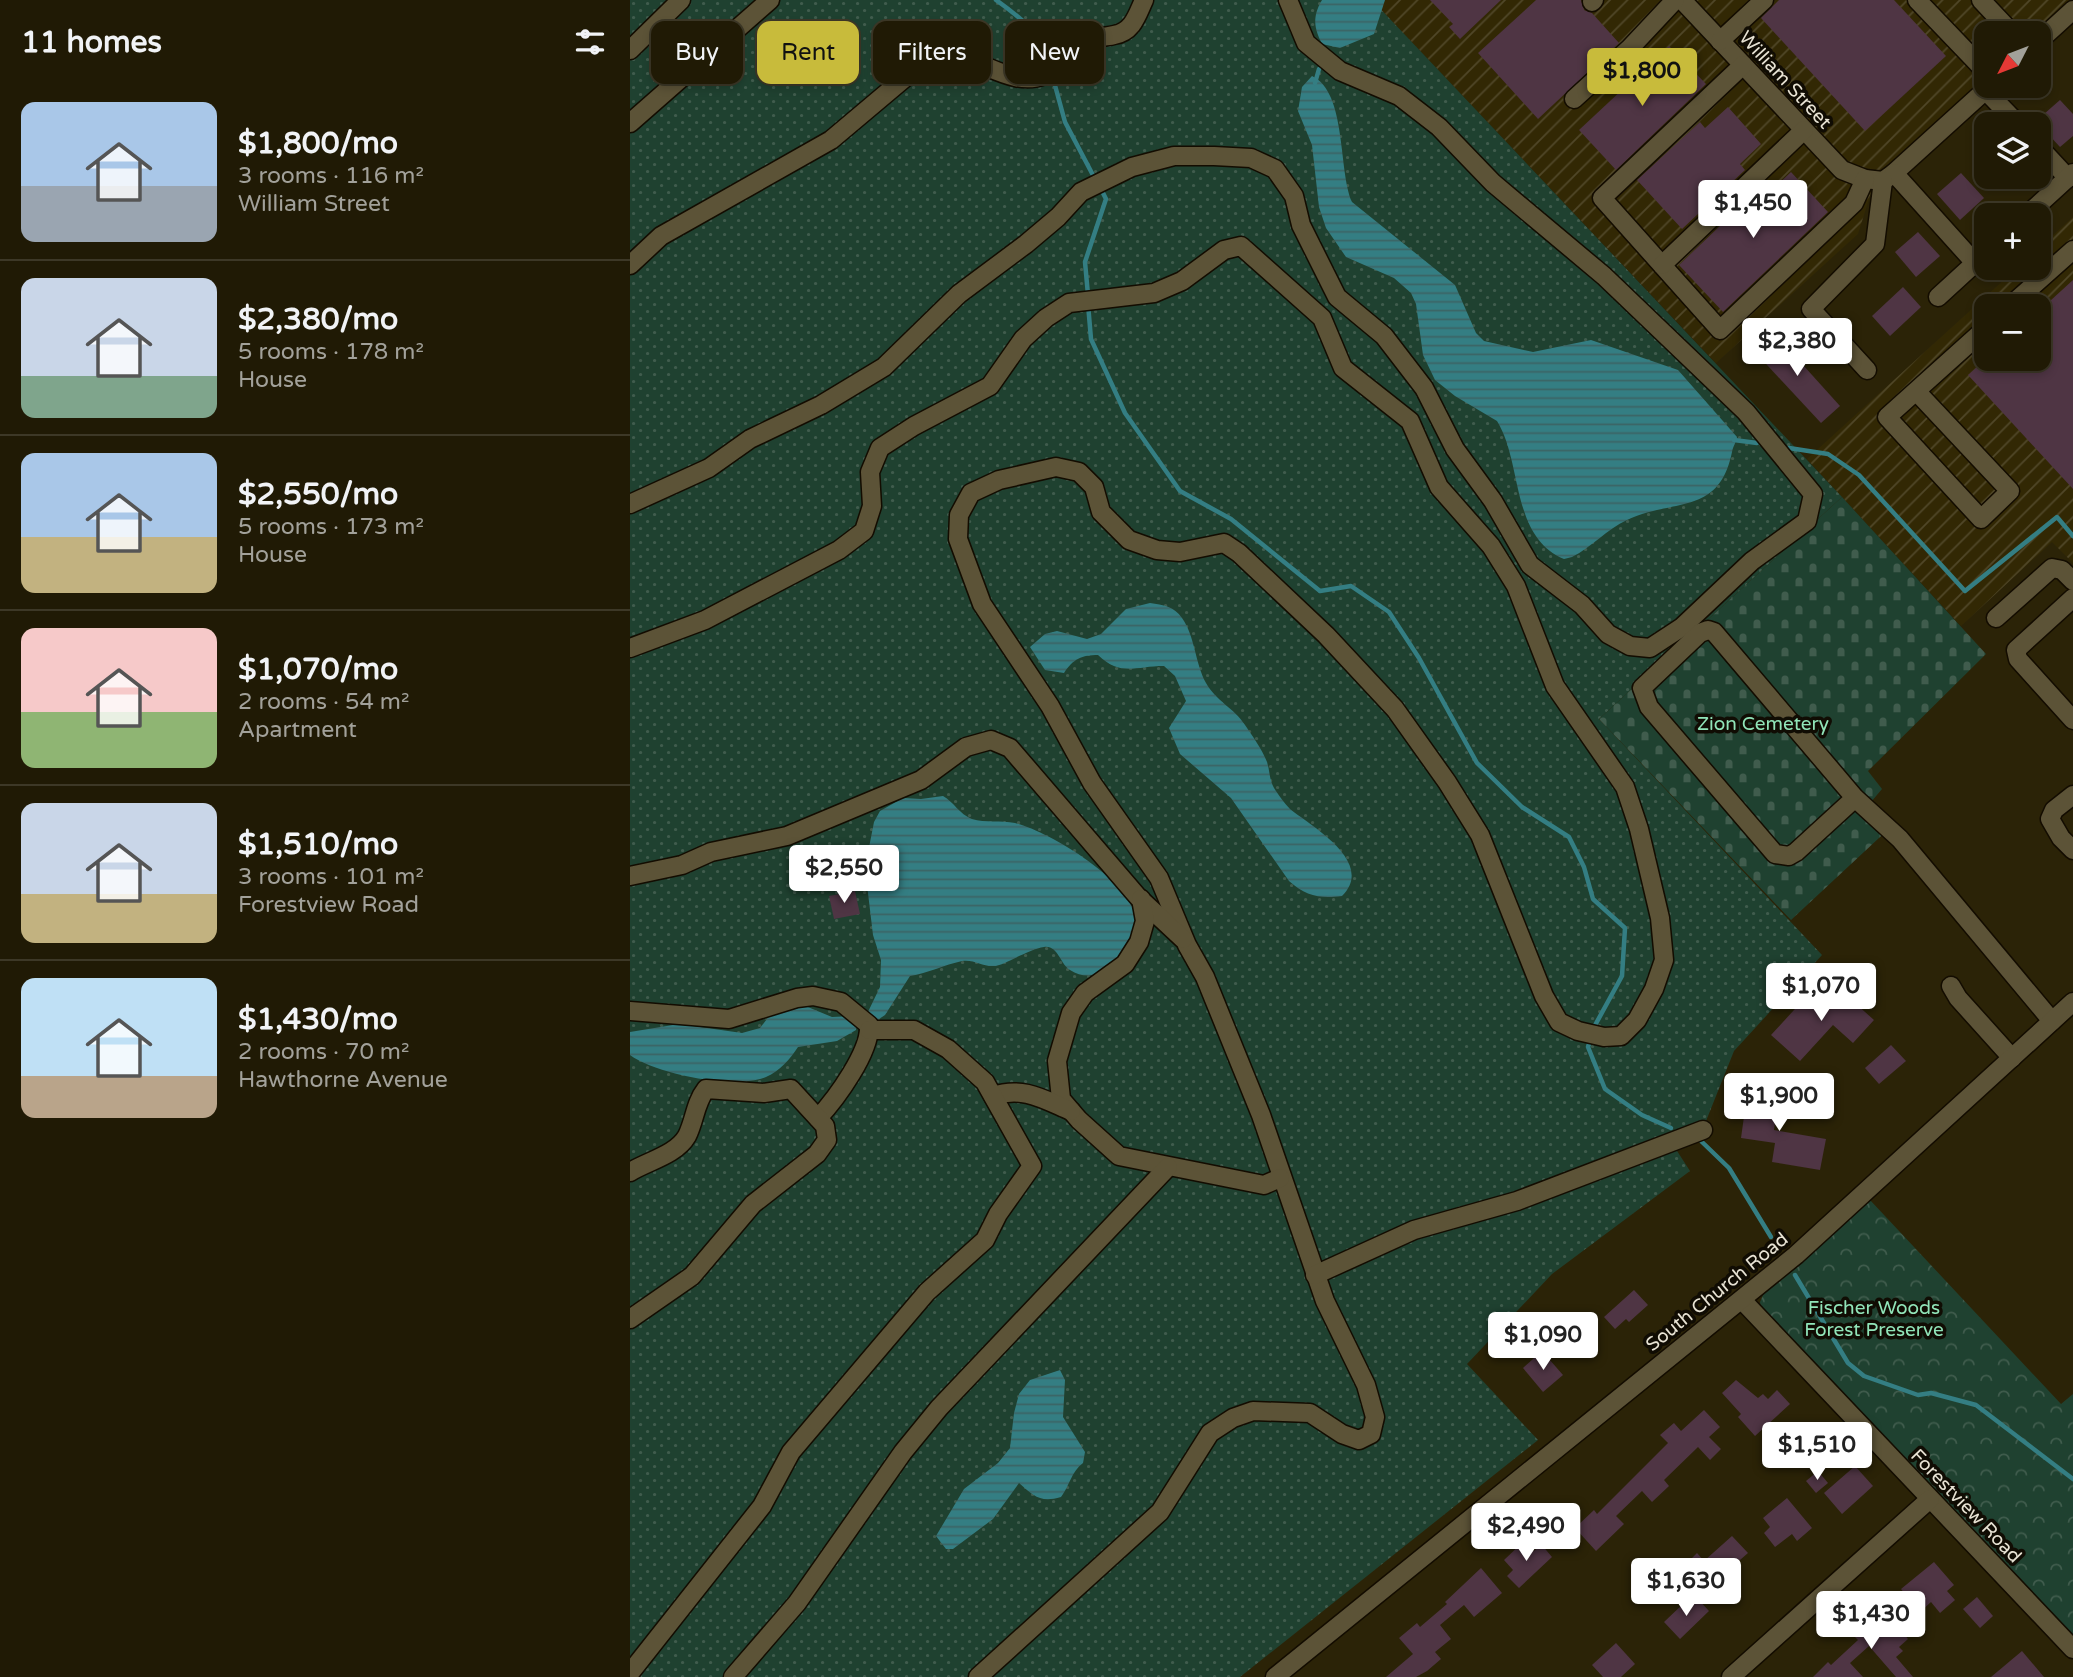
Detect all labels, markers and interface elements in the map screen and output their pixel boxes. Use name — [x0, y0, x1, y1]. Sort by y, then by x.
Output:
chip: Buy — [651, 21, 743, 84]
chip: Rent — [757, 21, 859, 84]
chip: Filters — [873, 21, 991, 84]
chip: New — [1005, 21, 1104, 84]
north arrow — [1974, 21, 2051, 98]
map controls — [1974, 21, 2051, 371]
icon: filters — [571, 23, 609, 61]
text: 11 homes — [21, 24, 162, 61]
street label: William Street — [1734, 27, 1836, 133]
pin: $1,800 — [1585, 48, 1699, 108]
text: $1,800 — [1603, 57, 1681, 85]
button: layers — [1974, 112, 2051, 189]
text: $1,800/mo — [238, 125, 398, 162]
icon: home — [77, 130, 161, 214]
text: 3 rooms · 116 m² — [238, 162, 424, 190]
pin: $1,450 — [1696, 180, 1810, 240]
text: $1,450 — [1714, 189, 1792, 217]
text: William Street — [238, 190, 390, 218]
button: + — [1974, 203, 2051, 280]
button: − — [1974, 294, 2051, 371]
text: $2,380/mo — [238, 301, 398, 338]
icon: home — [77, 306, 161, 390]
pin: $2,380 — [1740, 318, 1854, 378]
text: $2,380 — [1758, 327, 1836, 355]
text: 5 rooms · 178 m² — [238, 338, 424, 366]
text: House — [238, 366, 307, 394]
text: $2,550/mo — [238, 476, 398, 513]
icon: home — [77, 481, 161, 565]
text: 5 rooms · 173 m² — [238, 513, 424, 541]
text: House — [238, 541, 307, 569]
text: $1,070/mo — [238, 651, 398, 688]
icon: home — [77, 656, 161, 740]
text: 2 rooms · 54 m² — [238, 688, 409, 716]
park label: Zion Cemetery — [1697, 713, 1829, 735]
text: Apartment — [238, 716, 357, 744]
text: $1,510/mo — [238, 826, 398, 863]
icon: home — [77, 831, 161, 915]
pin: $2,550 — [787, 846, 901, 905]
text: $2,550 — [805, 854, 883, 882]
text: 3 rooms · 101 m² — [238, 863, 424, 891]
text: Forestview Road — [238, 891, 419, 919]
pin: $1,070 — [1764, 964, 1878, 1023]
text: $1,070 — [1782, 972, 1860, 1000]
text: $1,430/mo — [238, 1001, 398, 1038]
icon: home — [77, 1006, 161, 1090]
text: 2 rooms · 70 m² — [238, 1038, 409, 1066]
text: Hawthorne Avenue — [238, 1066, 448, 1094]
pin: $1,900 — [1722, 1074, 1836, 1133]
text: $1,900 — [1740, 1082, 1818, 1110]
street label: South Church Road — [1642, 1228, 1792, 1356]
park label: Fischer Woods Forest Preserve — [1804, 1297, 1944, 1341]
pin: $1,090 — [1486, 1312, 1600, 1372]
text: $1,090 — [1504, 1321, 1582, 1349]
pin: $1,510 — [1760, 1422, 1874, 1482]
text: $1,510 — [1778, 1431, 1856, 1459]
street label: Forestview Road — [1906, 1445, 2026, 1567]
pin: $2,490 — [1469, 1504, 1583, 1563]
text: $2,490 — [1487, 1512, 1565, 1540]
pin: $1,630 — [1629, 1558, 1743, 1618]
text: $1,630 — [1647, 1567, 1725, 1595]
pin: $1,430 — [1814, 1592, 1928, 1651]
text: $1,430 — [1832, 1600, 1910, 1628]

